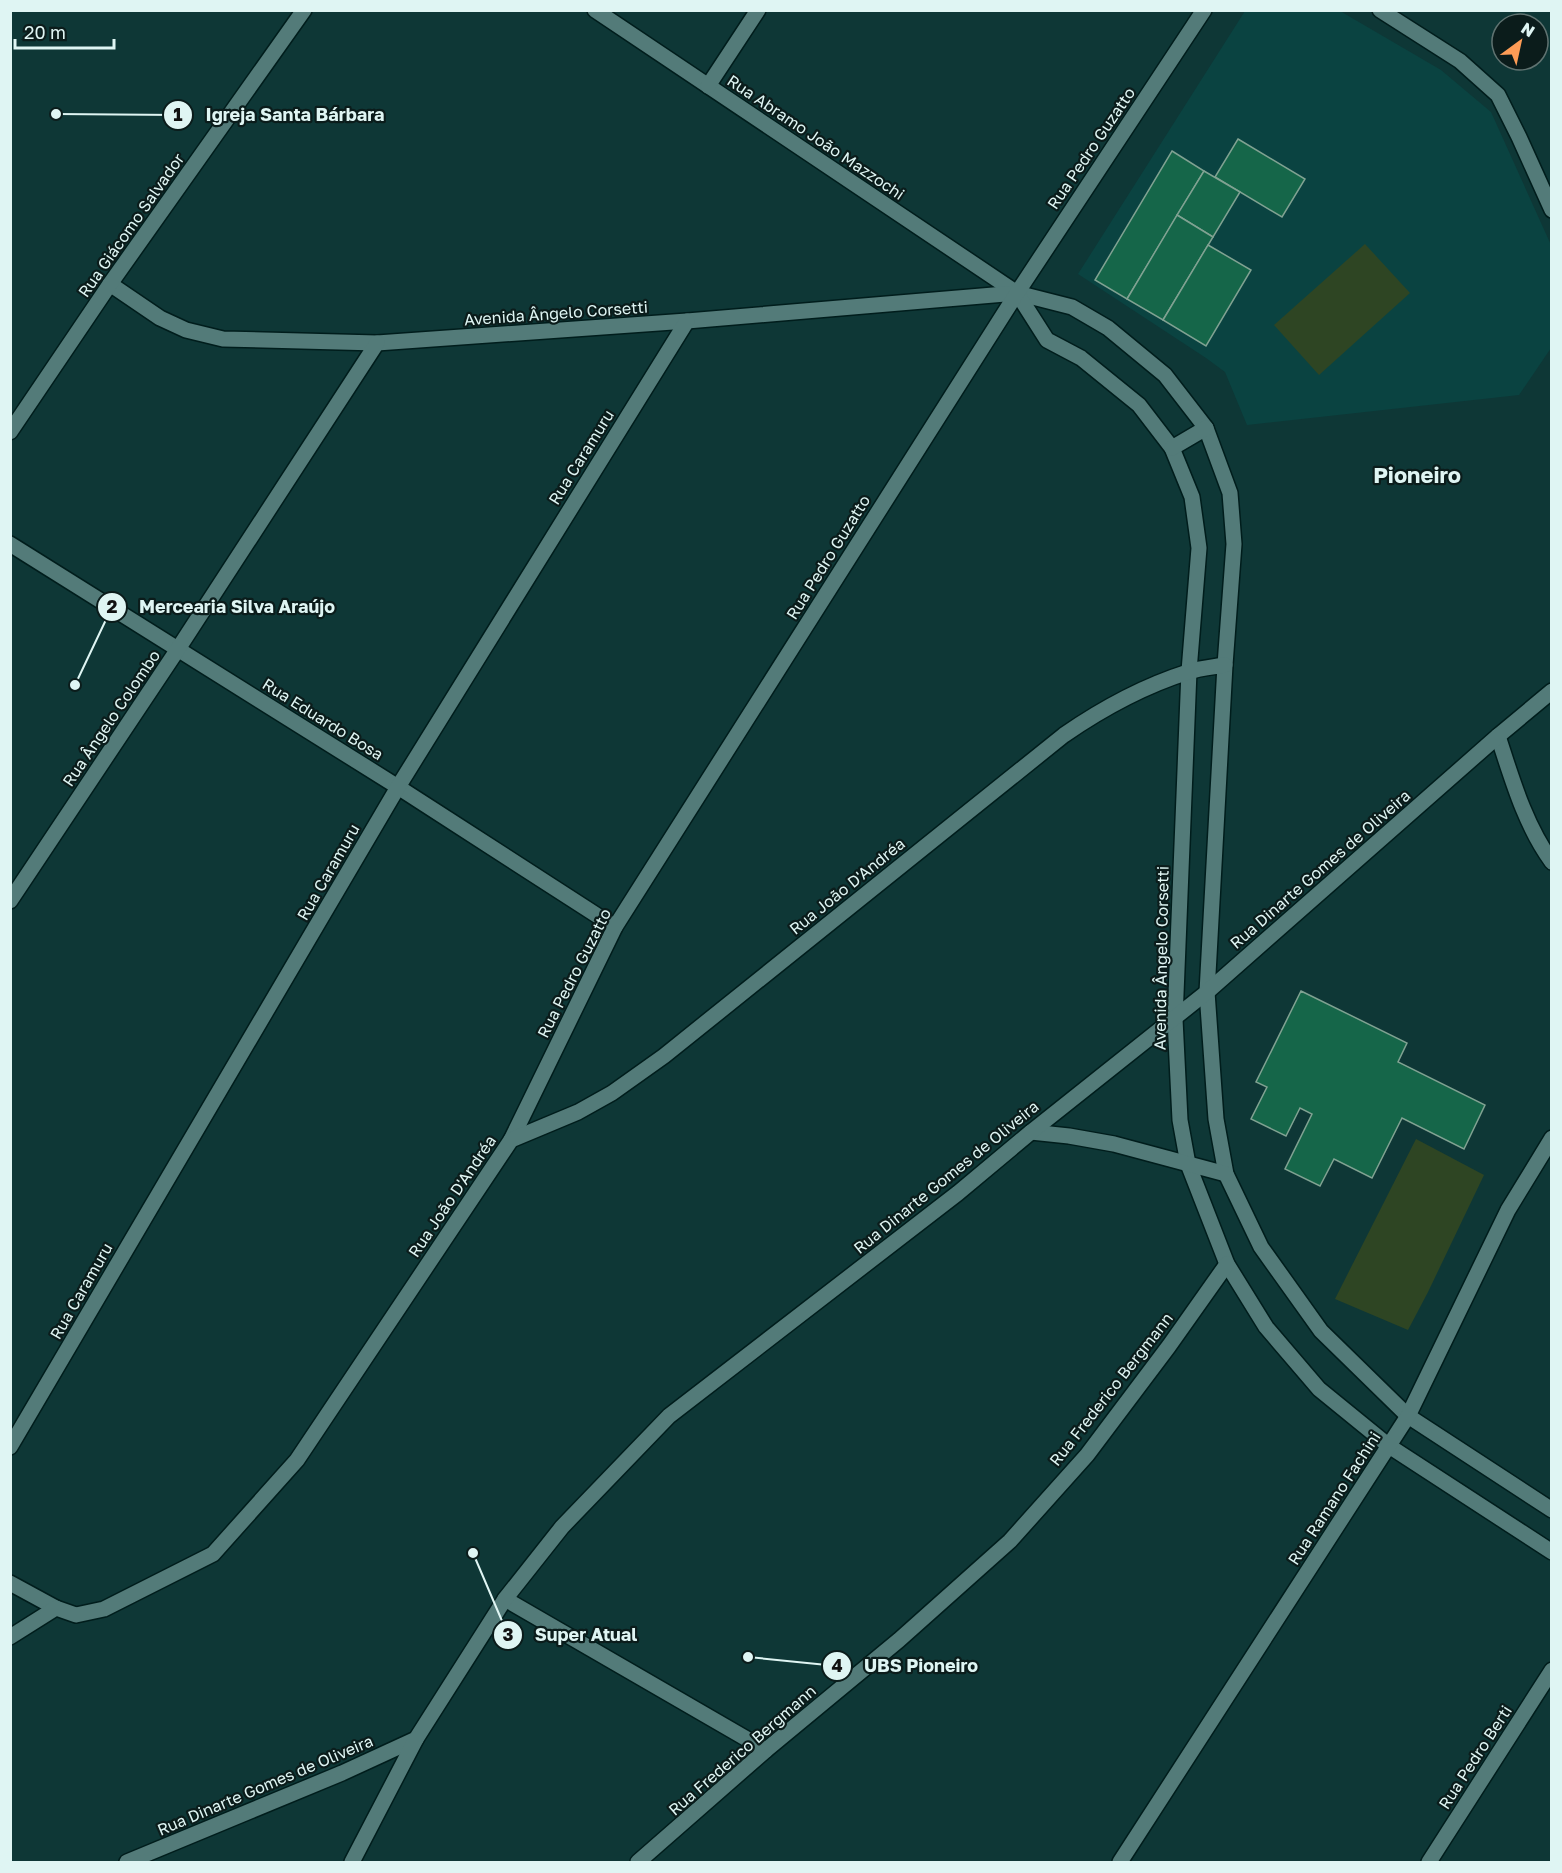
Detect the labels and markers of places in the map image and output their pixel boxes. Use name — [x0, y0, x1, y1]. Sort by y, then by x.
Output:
callout: Igreja Santa Bárbara — [163, 97, 396, 133]
callout: Mercearia Silva Araújo — [97, 589, 347, 625]
callout: Super Atual — [493, 1617, 649, 1653]
callout: UBS Pioneiro — [822, 1648, 990, 1684]

